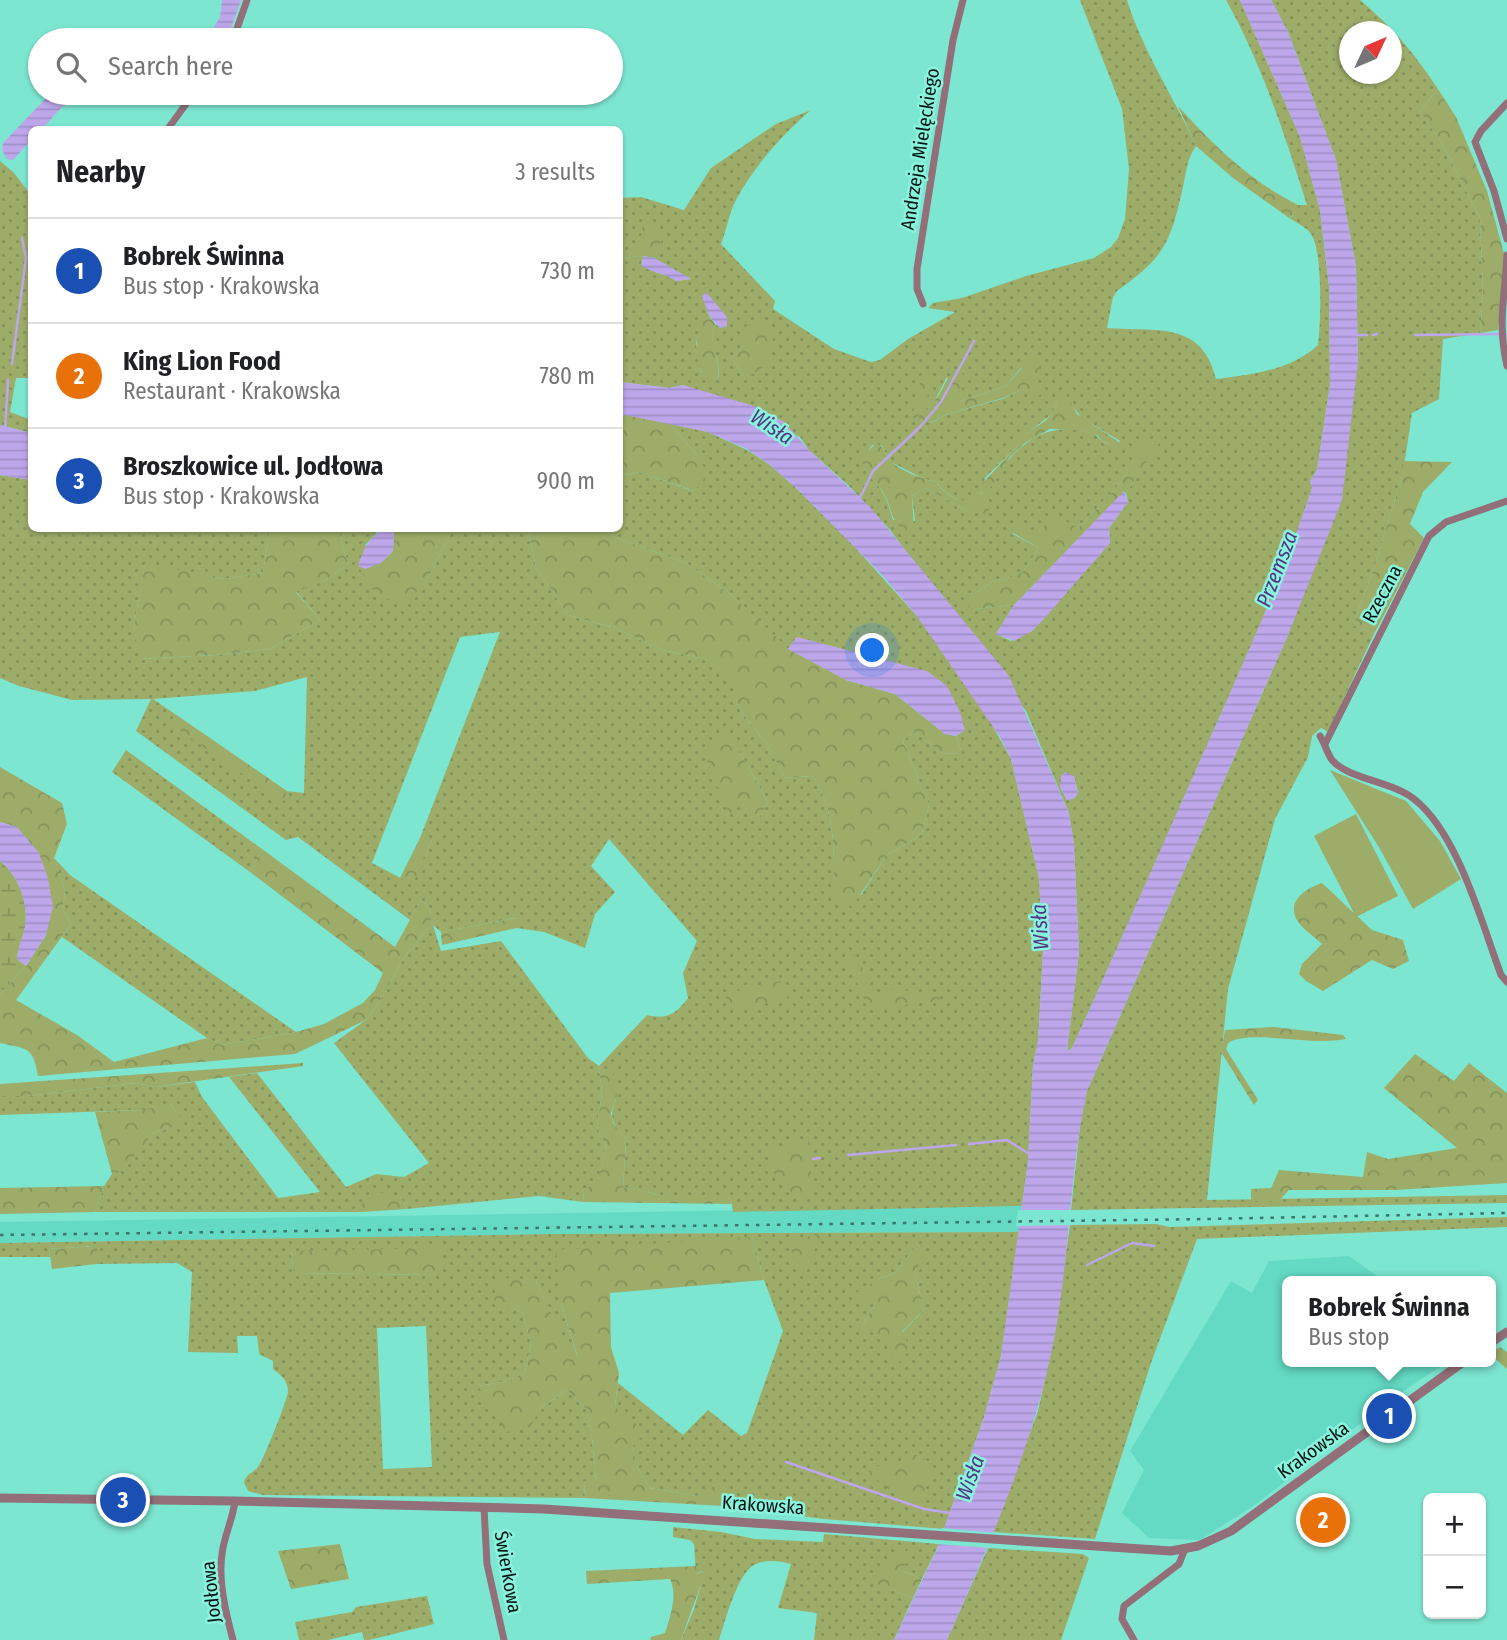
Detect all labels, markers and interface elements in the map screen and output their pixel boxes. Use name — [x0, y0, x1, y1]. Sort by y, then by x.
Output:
north arrow — [1339, 21, 1402, 84]
search box — [28, 28, 623, 105]
icon: search — [52, 48, 90, 86]
text: Search here — [108, 51, 233, 82]
street label: Andrzeja Mielęckiego — [896, 66, 944, 232]
text: Nearby — [56, 154, 145, 190]
text: 3 results — [515, 158, 595, 186]
text: Bobrek Świnna — [123, 241, 284, 272]
text: 1 — [74, 257, 84, 285]
text: 730 m — [540, 257, 595, 285]
text: Bus stop · Krakowska — [123, 272, 320, 300]
text: King Lion Food — [123, 346, 281, 377]
text: 2 — [74, 362, 84, 390]
text: 780 m — [540, 362, 595, 390]
text: Restaurant · Krakowska — [123, 377, 341, 405]
water label: Wisła — [746, 404, 798, 450]
text: Broszkowice ul. Jodłowa — [123, 451, 383, 482]
text: 3 — [74, 467, 84, 495]
text: 900 m — [537, 467, 595, 495]
text: Bus stop · Krakowska — [123, 482, 320, 510]
water label: Przemsza — [1251, 527, 1303, 611]
street label: Rzeczna — [1357, 561, 1407, 627]
your location — [855, 633, 889, 667]
water label: Wisła — [1025, 903, 1055, 951]
popup — [1282, 1276, 1496, 1367]
text: Bobrek Świnna — [1308, 1292, 1470, 1323]
text: Bus stop — [1308, 1323, 1389, 1351]
pin: 1 — [1366, 1390, 1412, 1442]
street label: Krakowska — [1273, 1416, 1353, 1484]
water label: Wisła — [950, 1452, 990, 1504]
pin: 3 — [100, 1474, 146, 1526]
street label: Krakowska — [721, 1491, 805, 1519]
map controls — [1423, 1493, 1486, 1619]
button: + — [1423, 1493, 1486, 1556]
pin: 2 — [1300, 1494, 1346, 1546]
street label: Świerkowa — [489, 1529, 527, 1615]
button: − — [1423, 1556, 1486, 1619]
street label: Jodłowa — [196, 1560, 226, 1624]

